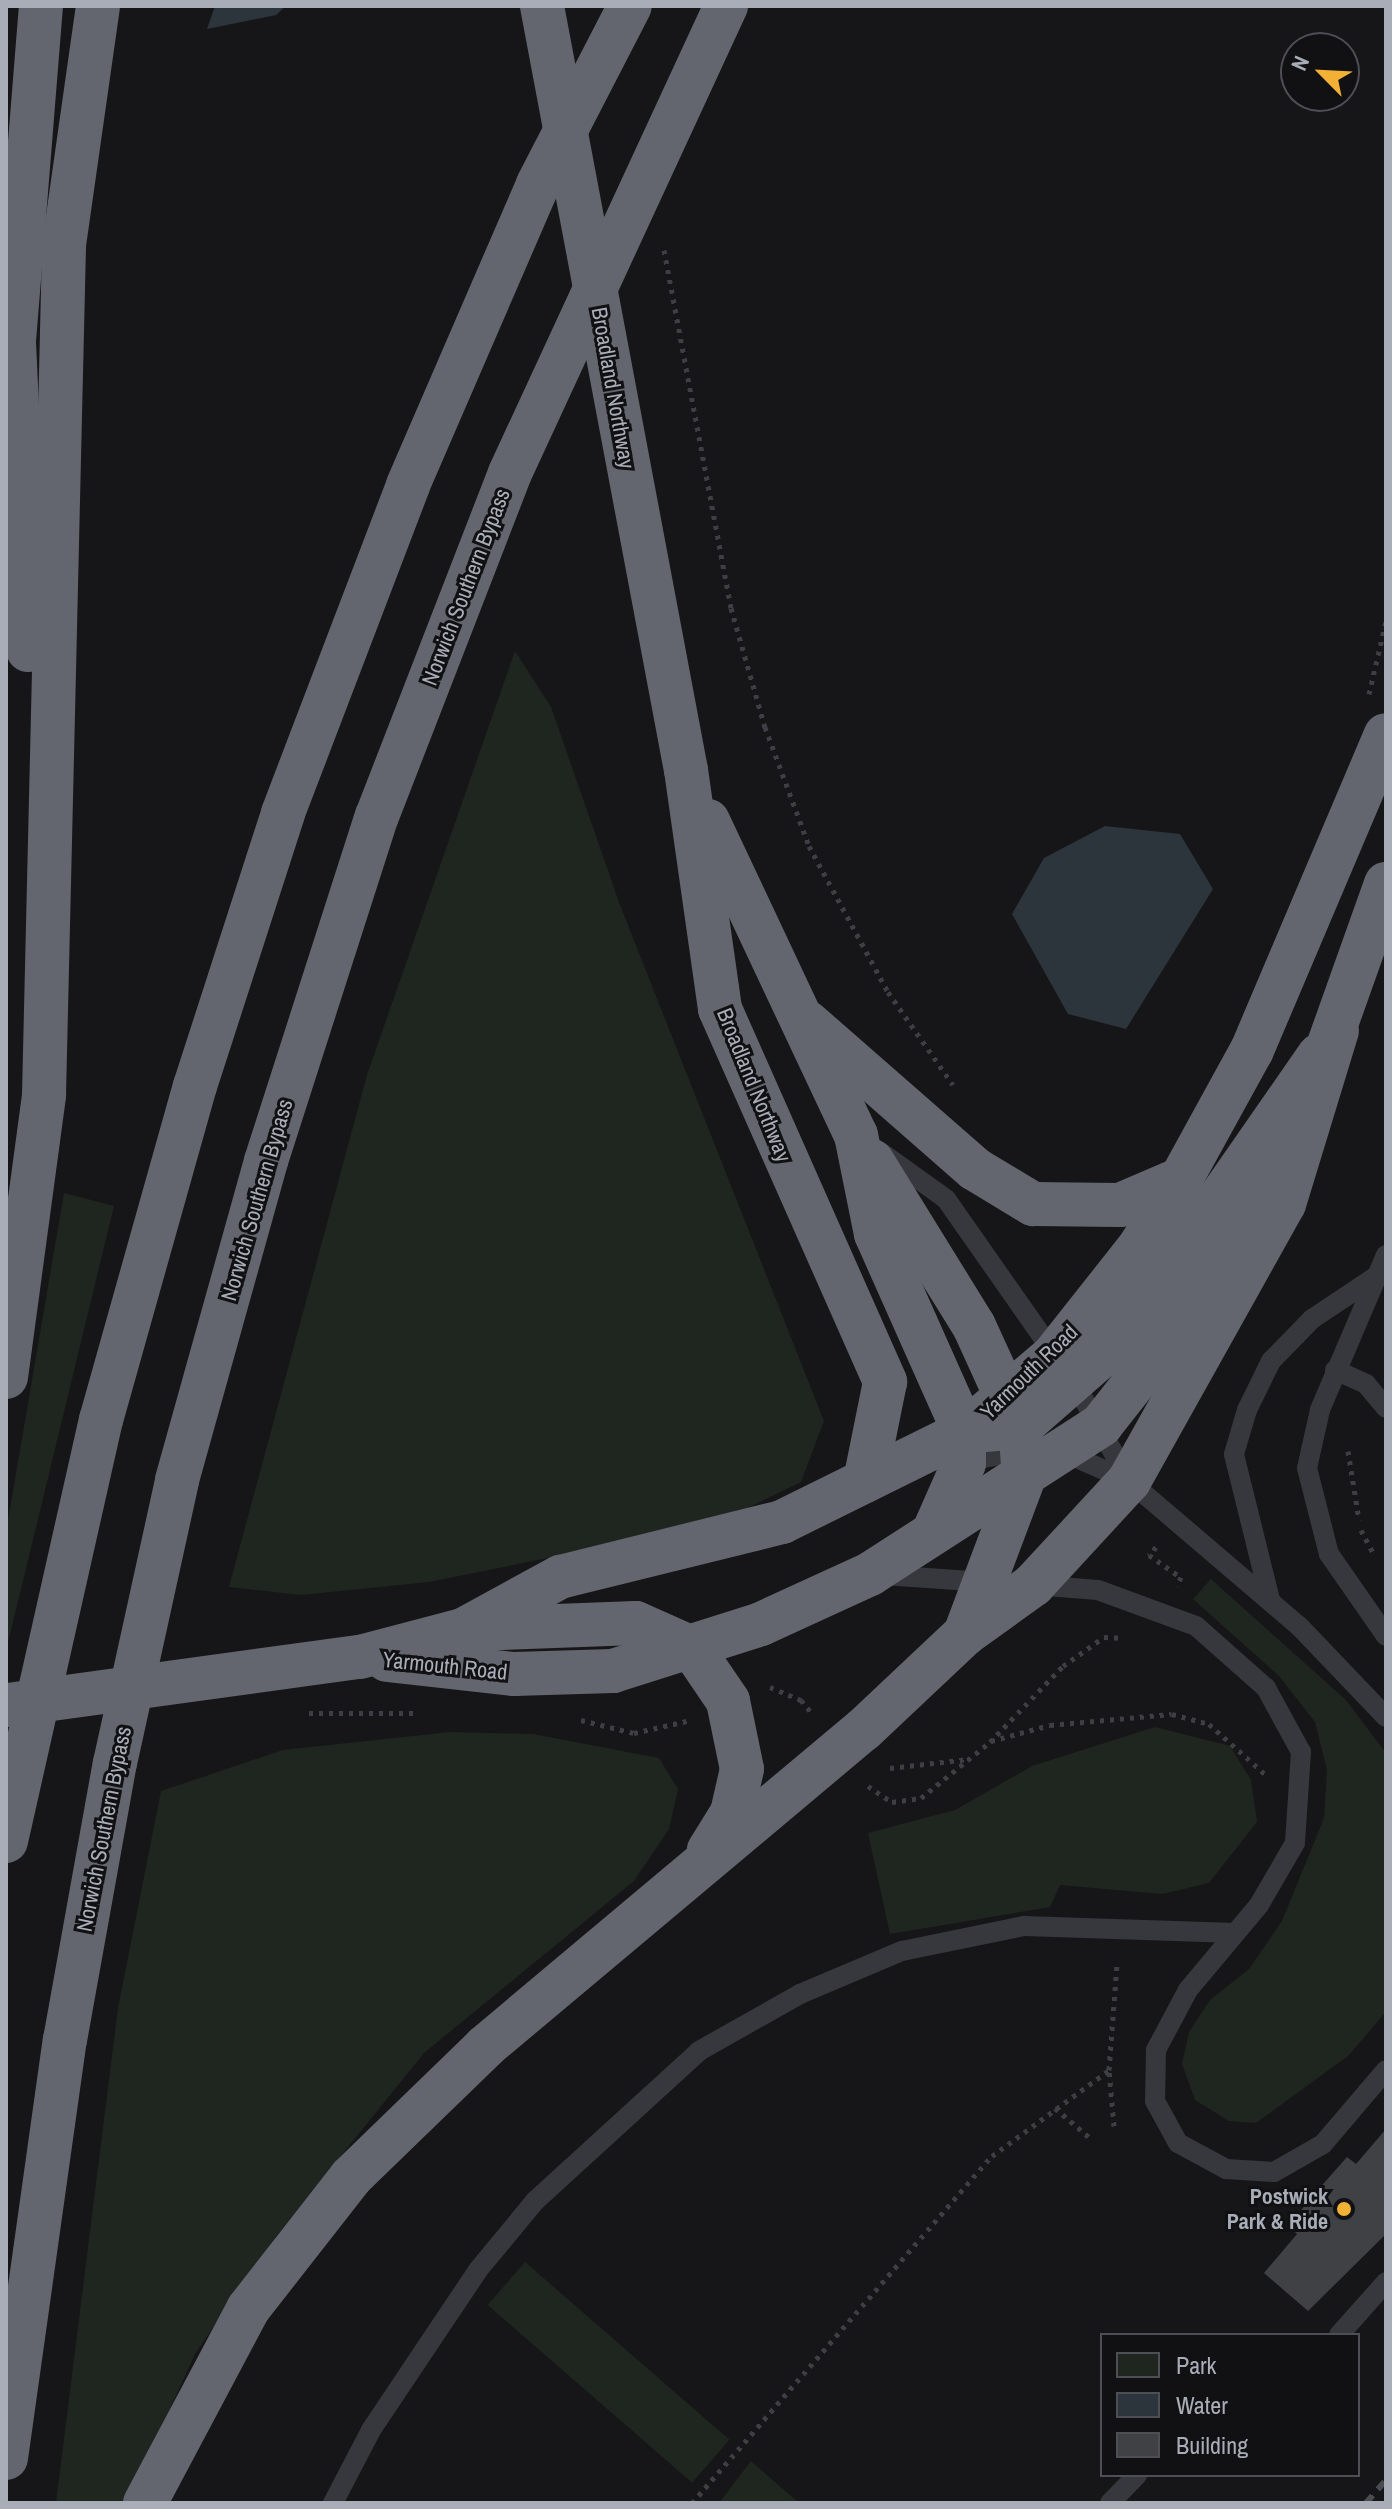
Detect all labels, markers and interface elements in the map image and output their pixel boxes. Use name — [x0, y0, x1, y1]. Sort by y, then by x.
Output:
north arrow — [1280, 32, 1360, 112]
text: N — [1284, 51, 1316, 75]
street label: Broadland Northway — [586, 305, 640, 471]
street label: Norwich Southern Bypass — [416, 485, 516, 689]
street label: Broadland Northway — [711, 1004, 797, 1166]
street label: Norwich Southern Bypass — [216, 1096, 298, 1304]
street label: Yarmouth Road — [975, 1319, 1083, 1425]
street label: Yarmouth Road — [381, 1646, 509, 1686]
street label: Norwich Southern Bypass — [71, 1724, 137, 1934]
place label: Postwick Park & Ride — [1227, 2183, 1328, 2234]
marker: Postwick Park & Ride — [1335, 2200, 1353, 2218]
legend — [1100, 2333, 1360, 2477]
text: Park — [1176, 2349, 1216, 2381]
text: Water — [1176, 2389, 1228, 2421]
text: Building — [1176, 2429, 1248, 2461]

